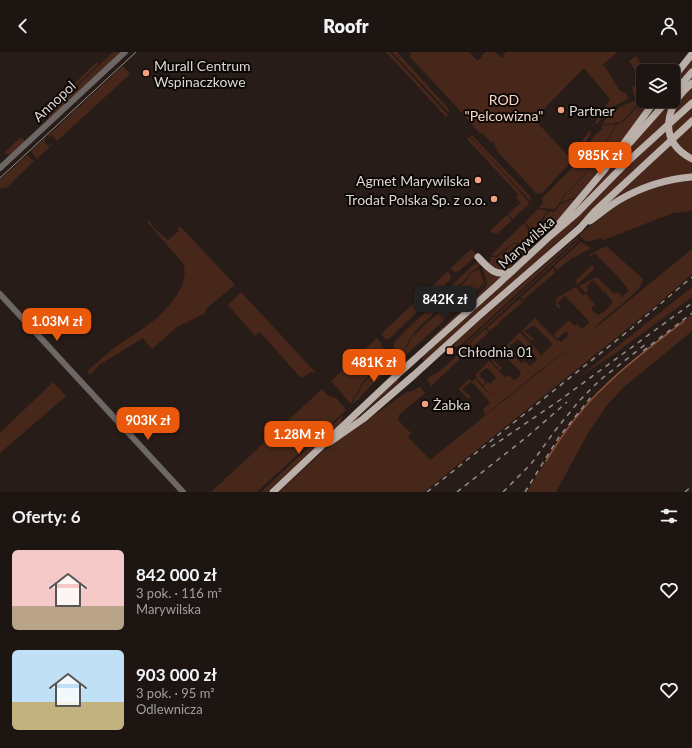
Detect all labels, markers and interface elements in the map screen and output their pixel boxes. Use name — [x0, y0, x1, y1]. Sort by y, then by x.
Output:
icon: back — [12, 15, 34, 37]
text: Roofr — [323, 15, 369, 37]
icon: person — [658, 15, 680, 37]
place label: Murall Centrum Wspinaczkowe — [154, 57, 251, 90]
map controls — [636, 64, 680, 108]
button: layers — [636, 64, 680, 108]
marker: Murall Centrum Wspinaczkowe — [141, 68, 151, 78]
street label: Annopol — [29, 77, 79, 125]
park label: ROD "Pelcowizna" — [465, 91, 543, 124]
place label: Partner — [569, 102, 615, 119]
marker: Partner — [556, 105, 566, 115]
pin: 985K zł — [563, 142, 637, 176]
text: 985K zł — [578, 147, 622, 163]
place label: Agmet Marywilska — [356, 172, 470, 189]
marker: Agmet Marywilska — [473, 175, 483, 185]
place label: Trodat Polska Sp. z o.o. — [346, 191, 486, 208]
marker: Trodat Polska Sp. z o.o. — [489, 194, 499, 204]
street label: Marywilska — [494, 212, 558, 272]
pin: 842K zł — [408, 286, 482, 320]
text: 842K zł — [423, 291, 467, 307]
pin: 1.03M zł — [16, 308, 98, 342]
text: 1.03M zł — [31, 313, 83, 329]
place label: Chłodnia 01 — [458, 343, 533, 360]
marker: Chłodnia 01 — [445, 346, 455, 356]
pin: 481K zł — [337, 349, 411, 383]
text: 481K zł — [352, 354, 396, 370]
place label: Żabka — [433, 396, 470, 413]
marker: Żabka — [420, 399, 430, 409]
pin: 903K zł — [111, 407, 185, 441]
text: 903K zł — [126, 412, 170, 428]
pin: 1.28M zł — [258, 421, 340, 455]
text: 1.28M zł — [273, 426, 325, 442]
icon: filters — [658, 505, 680, 527]
text: Oferty: 6 — [12, 506, 81, 527]
text: 842 000 zł — [136, 564, 217, 585]
icon: home — [44, 566, 92, 614]
icon: heart — [658, 579, 680, 601]
text: 3 pok. · 116 m² — [136, 585, 222, 601]
text: Marywilska — [136, 601, 201, 617]
text: 903 000 zł — [136, 664, 217, 685]
icon: home — [44, 666, 92, 714]
icon: heart — [658, 679, 680, 701]
text: 3 pok. · 95 m² — [136, 685, 215, 701]
text: Odlewnicza — [136, 701, 203, 717]

